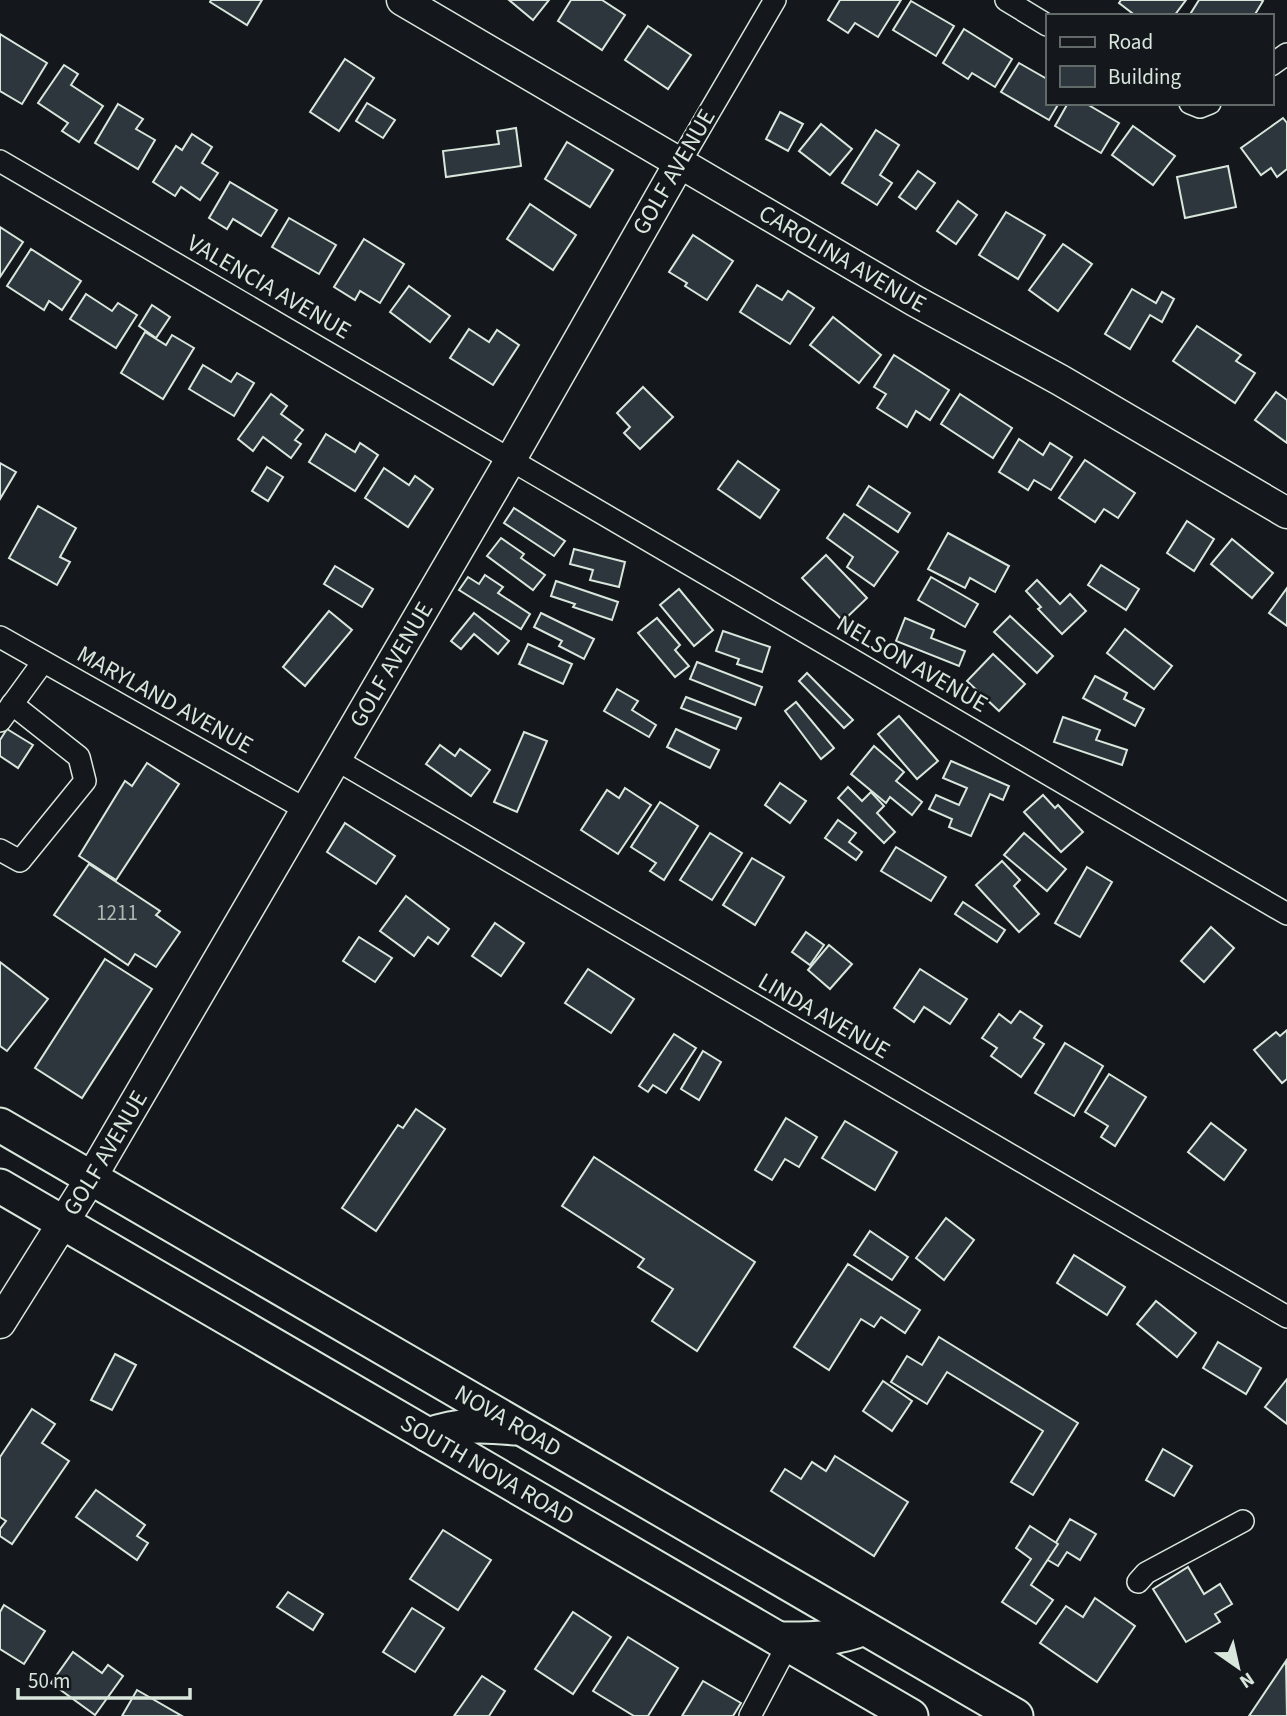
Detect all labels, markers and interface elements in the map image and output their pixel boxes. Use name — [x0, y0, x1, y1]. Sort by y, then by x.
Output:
legend — [1046, 14, 1273, 105]
text: Road — [1108, 27, 1153, 57]
text: Building — [1108, 62, 1182, 92]
street label: GOLF AVENUE — [624, 102, 724, 242]
street label: CAROLINA AVENUE — [752, 196, 933, 322]
street label: VALENCIA AVENUE — [181, 226, 357, 348]
street label: GOLF AVENUE — [340, 595, 442, 734]
street label: NELSON AVENUE — [830, 606, 994, 722]
street label: MARYLAND AVENUE — [70, 637, 260, 763]
house number: 1211 — [96, 898, 138, 928]
street label: LINDA AVENUE — [751, 964, 897, 1068]
street label: GOLF AVENUE — [54, 1084, 156, 1222]
street label: NOVA ROAD — [448, 1376, 568, 1466]
street label: SOUTH NOVA ROAD — [394, 1405, 581, 1534]
north arrow — [1203, 1632, 1273, 1702]
scale bar — [18, 1656, 189, 1700]
text: N — [1234, 1665, 1259, 1695]
text: 50 m — [28, 1666, 70, 1696]

